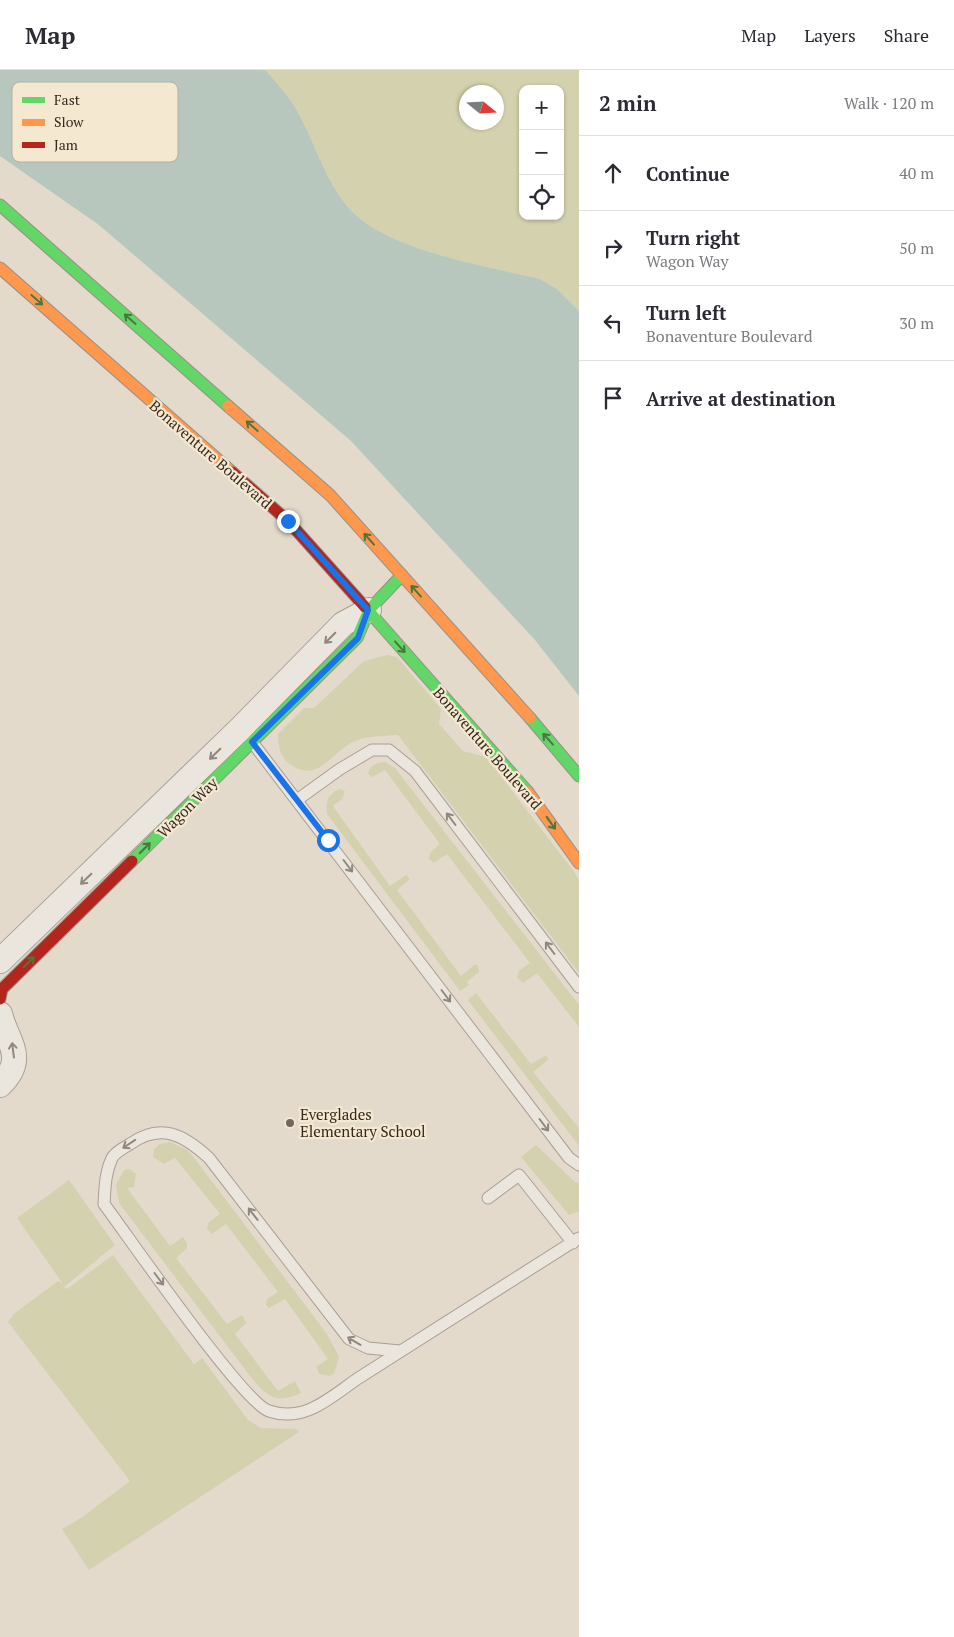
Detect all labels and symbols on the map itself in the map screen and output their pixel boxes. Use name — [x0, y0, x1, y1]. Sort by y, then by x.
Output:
legend — [12, 82, 178, 162]
north arrow — [459, 85, 504, 130]
text: Fast — [54, 90, 81, 109]
text: Slow — [54, 112, 84, 131]
text: Jam — [54, 135, 78, 154]
one-way arrow — [30, 294, 43, 306]
one-way arrow — [124, 313, 137, 325]
street label: Bonaventure Boulevard — [146, 395, 276, 513]
one-way arrow — [246, 421, 259, 432]
route end — [277, 510, 300, 533]
one-way arrow — [363, 532, 375, 545]
one-way arrow — [411, 585, 422, 598]
one-way arrow — [324, 632, 336, 644]
one-way arrow — [394, 640, 406, 653]
street label: Bonaventure Boulevard — [429, 683, 547, 813]
one-way arrow — [542, 732, 554, 745]
one-way arrow — [209, 748, 221, 760]
street label: Wagon Way — [153, 772, 222, 841]
one-way arrow — [446, 812, 456, 826]
one-way arrow — [546, 816, 556, 830]
route start — [317, 829, 340, 852]
one-way arrow — [139, 842, 151, 854]
one-way arrow — [343, 859, 353, 873]
one-way arrow — [79, 873, 92, 885]
one-way arrow — [544, 942, 555, 955]
one-way arrow — [23, 956, 36, 968]
one-way arrow — [441, 989, 451, 1003]
one-way arrow — [8, 1043, 18, 1059]
place label: Everglades Elementary School — [300, 1104, 426, 1141]
marker: Everglades Elementary School — [284, 1117, 296, 1129]
one-way arrow — [539, 1118, 549, 1132]
one-way arrow — [123, 1140, 137, 1150]
one-way arrow — [247, 1208, 258, 1221]
one-way arrow — [154, 1272, 165, 1285]
one-way arrow — [347, 1335, 361, 1345]

